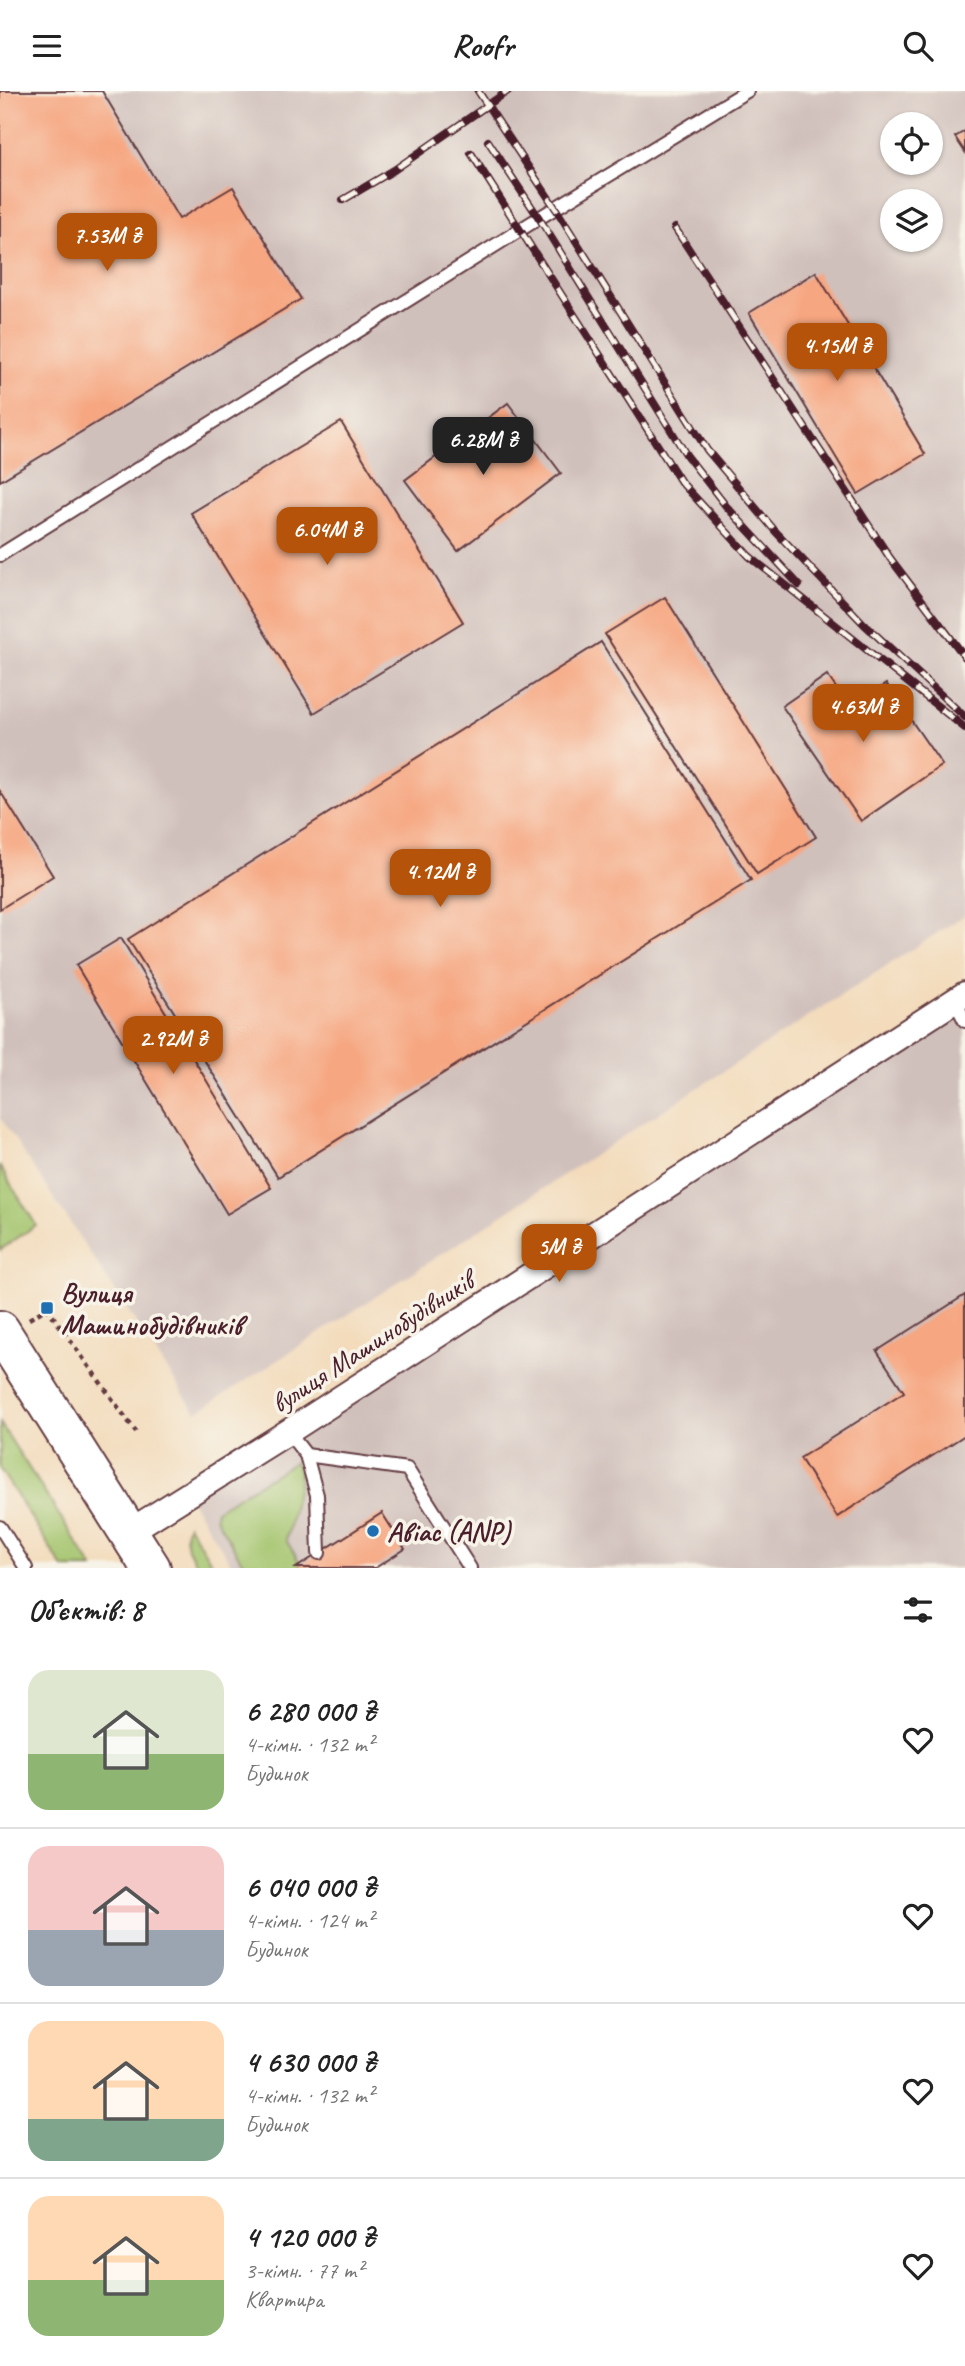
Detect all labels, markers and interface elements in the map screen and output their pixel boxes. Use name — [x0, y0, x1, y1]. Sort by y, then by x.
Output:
text: Roofr — [452, 25, 513, 66]
icon: menu — [28, 27, 66, 65]
icon: search — [899, 27, 937, 65]
map controls — [880, 112, 943, 252]
button: locate — [880, 112, 943, 175]
button: layers — [880, 189, 943, 252]
pin: 7.53M ₴ — [42, 213, 172, 273]
text: 7.53M ₴ — [73, 221, 141, 250]
pin: 4.15M ₴ — [772, 323, 902, 383]
text: 4.15M ₴ — [803, 331, 871, 360]
pin: 6.28M ₴ — [418, 417, 548, 477]
text: 6.28M ₴ — [449, 425, 517, 454]
pin: 6.04M ₴ — [262, 507, 392, 567]
text: 6.04M ₴ — [293, 515, 361, 544]
pin: 4.63M ₴ — [798, 685, 928, 744]
text: 4.63M ₴ — [829, 692, 897, 721]
pin: 4.12M ₴ — [375, 849, 505, 909]
text: 4.12M ₴ — [406, 857, 474, 886]
pin: 2.92M ₴ — [108, 1017, 238, 1076]
text: 2.92M ₴ — [139, 1024, 207, 1053]
pin: 5M ₴ — [518, 1225, 600, 1284]
text: 5M ₴ — [538, 1232, 580, 1261]
street label: вулиця Машинобудівників — [264, 1260, 485, 1421]
place label: Вулиця Машинобудівників — [61, 1275, 248, 1342]
marker: Вулиця Машинобудівників — [39, 1300, 55, 1316]
place label: Авіас (ANP) — [387, 1514, 512, 1549]
marker: Авіас (ANP) — [365, 1523, 381, 1539]
text: Об’єктів: 8 — [28, 1591, 144, 1629]
icon: filters — [899, 1591, 937, 1629]
text: 6 280 000 ₴ — [245, 1692, 376, 1730]
icon: home — [84, 1698, 168, 1782]
icon: heart — [899, 1721, 937, 1759]
text: 4-кімн. · 132 m² — [245, 1730, 374, 1759]
text: Будинок — [245, 1759, 308, 1788]
text: 6 040 000 ₴ — [245, 1868, 376, 1906]
icon: home — [84, 1874, 168, 1958]
icon: heart — [899, 1897, 937, 1935]
text: 4-кімн. · 124 m² — [245, 1906, 374, 1935]
text: Будинок — [245, 1935, 308, 1964]
text: 4 630 000 ₴ — [245, 2043, 376, 2081]
icon: home — [84, 2049, 168, 2133]
icon: heart — [899, 2072, 937, 2110]
text: 4-кімн. · 132 m² — [245, 2081, 374, 2110]
text: Будинок — [245, 2110, 308, 2139]
text: 4 120 000 ₴ — [245, 2218, 375, 2256]
icon: home — [84, 2224, 168, 2308]
icon: heart — [899, 2247, 937, 2285]
text: 3-кімн. · 77 m² — [245, 2256, 363, 2285]
text: Квартира — [245, 2285, 323, 2314]

